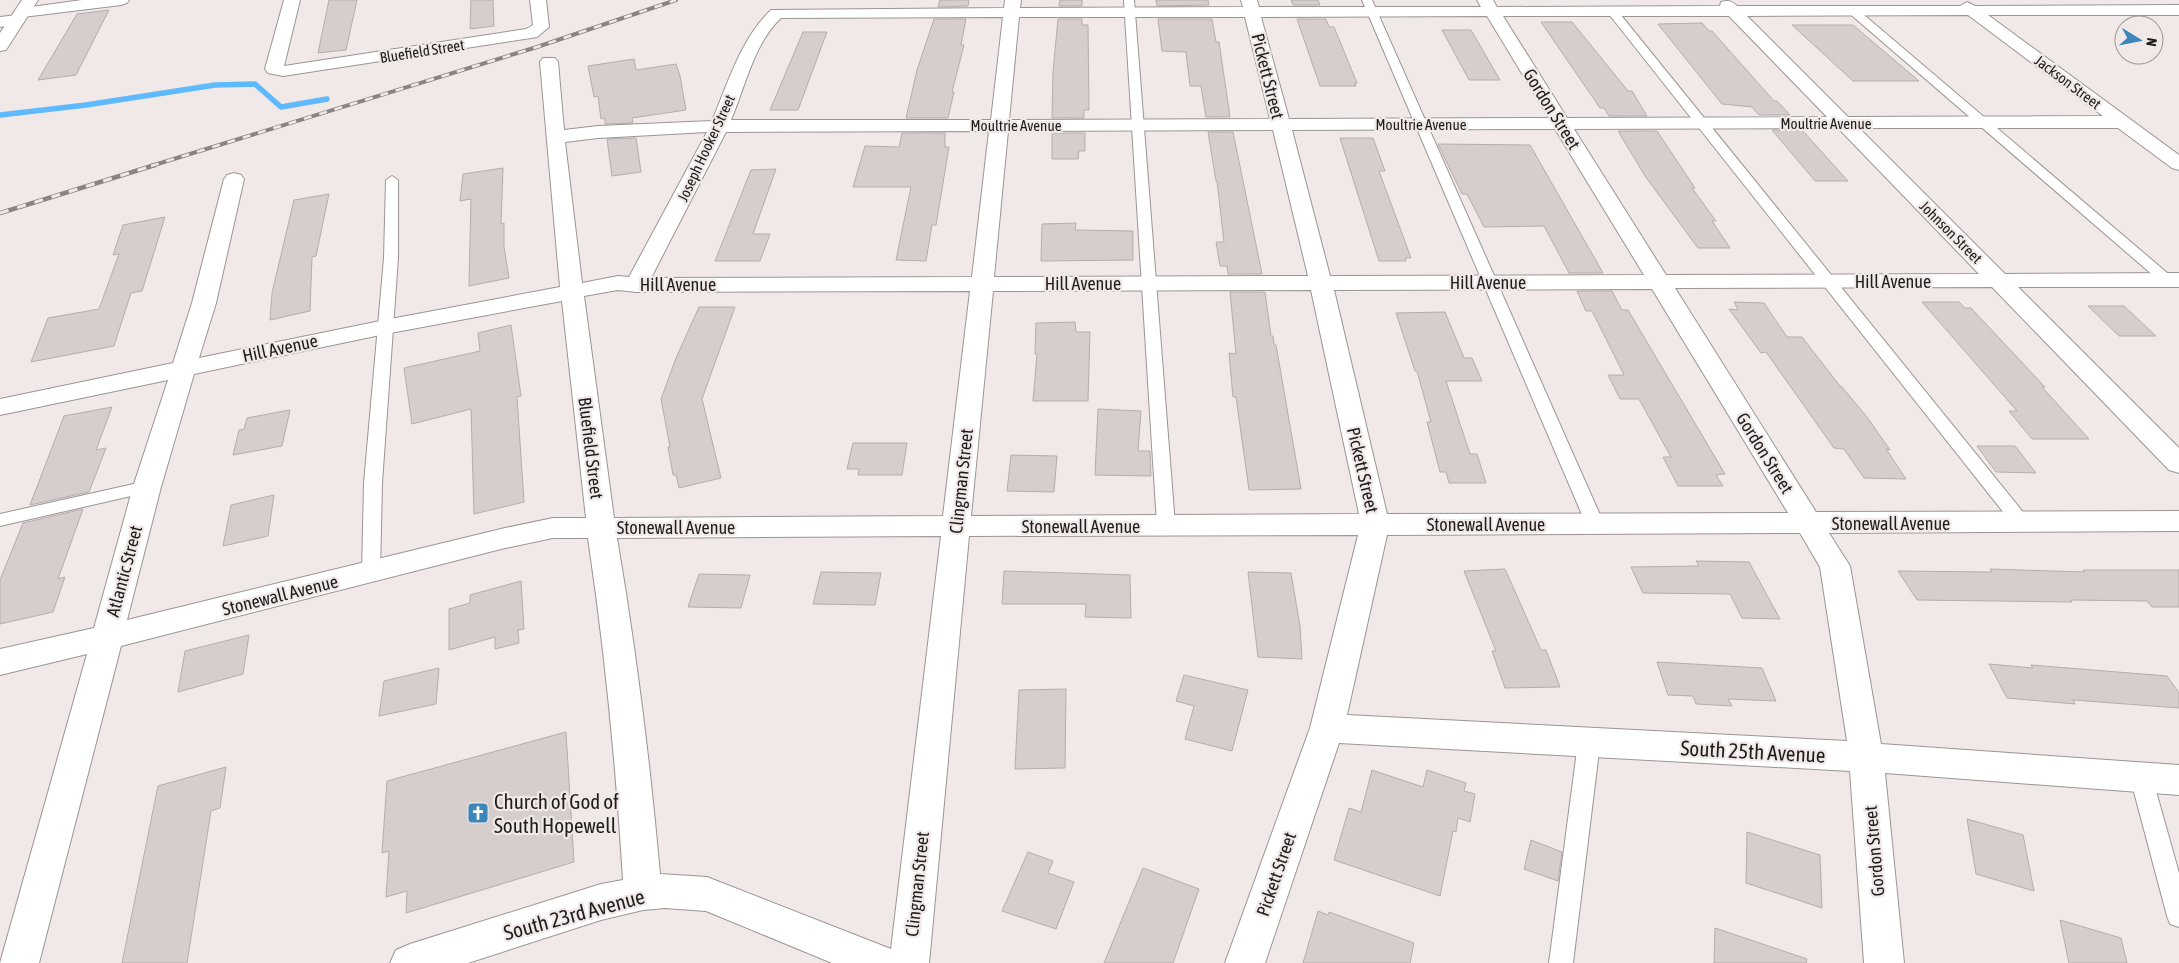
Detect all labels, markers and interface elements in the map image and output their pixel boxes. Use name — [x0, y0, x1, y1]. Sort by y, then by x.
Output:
north arrow — [2114, 15, 2164, 65]
street label: Pickett Street — [1247, 31, 1289, 121]
street label: Bluefield Street — [378, 36, 466, 66]
text: N — [2143, 37, 2160, 48]
street label: Jackson Street — [2032, 52, 2104, 112]
street label: Gordon Street — [1519, 65, 1585, 153]
street label: Joseph Hooker Street — [674, 92, 738, 204]
street label: Moultrie Avenue — [1781, 115, 1872, 132]
street label: Moultrie Avenue — [1376, 116, 1467, 133]
street label: Moultrie Avenue — [971, 117, 1062, 134]
street label: Johnson Street — [1916, 197, 1986, 267]
street label: Hill Avenue — [1855, 271, 1931, 292]
street label: Hill Avenue — [1450, 272, 1526, 293]
street label: Hill Avenue — [1045, 273, 1121, 294]
street label: Hill Avenue — [640, 274, 716, 295]
street label: Hill Avenue — [240, 330, 320, 366]
street label: Bluefield Street — [574, 396, 608, 500]
street label: Gordon Street — [1732, 409, 1798, 497]
street label: Pickett Street — [1343, 425, 1383, 515]
street label: Clingman Street — [945, 427, 977, 535]
street label: Stonewall Avenue — [1832, 513, 1950, 534]
street label: Stonewall Avenue — [1427, 514, 1545, 535]
street label: Stonewall Avenue — [1022, 516, 1140, 537]
street label: Stonewall Avenue — [617, 517, 735, 538]
street label: Atlantic Street — [102, 523, 146, 619]
street label: Stonewall Avenue — [220, 570, 340, 620]
street label: South 25th Avenue — [1680, 735, 1826, 767]
place label: Church of God of South Hopewell — [494, 789, 619, 837]
church icon: Church of God of South Hopewell — [466, 801, 490, 825]
street label: Gordon Street — [1860, 805, 1888, 897]
street label: Pickett Street — [1252, 829, 1300, 919]
street label: Clingman Street — [901, 830, 933, 938]
street label: South 23rd Avenue — [501, 884, 647, 944]

